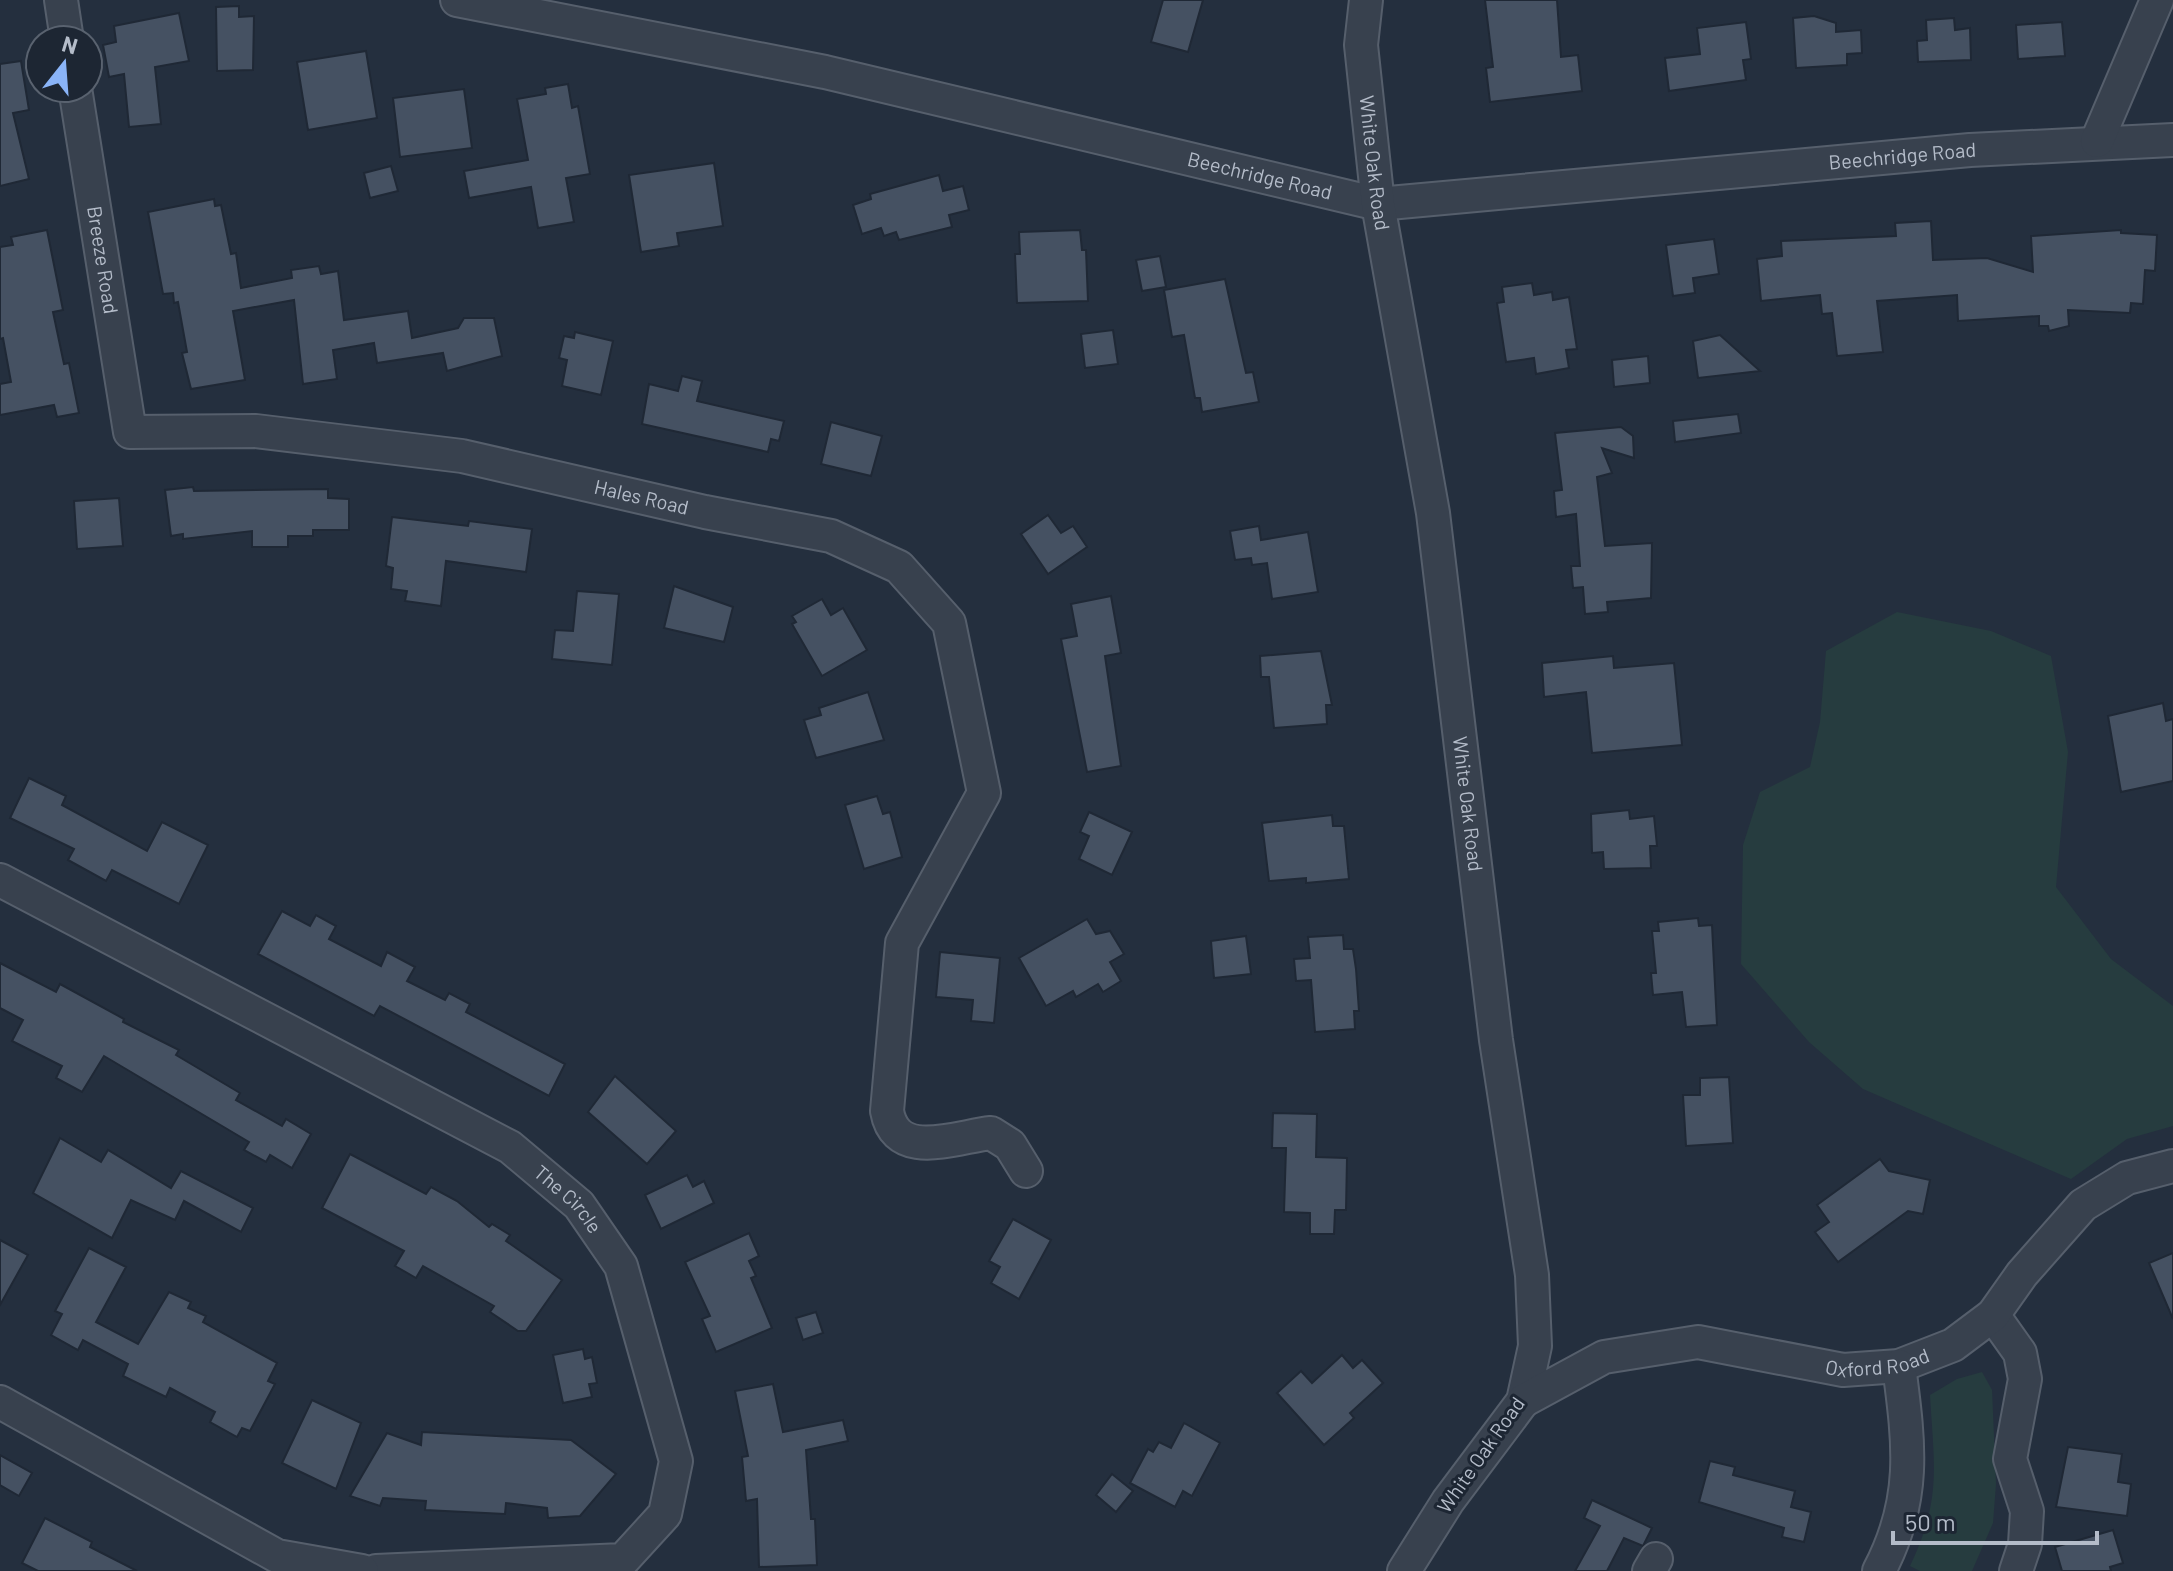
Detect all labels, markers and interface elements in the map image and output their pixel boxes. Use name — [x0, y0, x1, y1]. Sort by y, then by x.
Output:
north arrow — [24, 24, 104, 104]
text: N — [59, 29, 81, 58]
street label: White Oak Road — [1355, 94, 1395, 232]
street label: Beechridge Road — [1827, 137, 1977, 174]
street label: Beechridge Road — [1185, 146, 1335, 204]
street label: Breeze Road — [83, 204, 124, 315]
street label: Hales Road — [592, 474, 691, 519]
street label: White Oak Road — [1449, 735, 1489, 873]
street label: The Circle — [530, 1160, 608, 1237]
street label: Oxford Road — [1823, 1342, 1932, 1382]
street label: White Oak Road — [1431, 1392, 1529, 1517]
scale bar — [1893, 1495, 2097, 1545]
text: 50 m — [1905, 1507, 1956, 1536]

